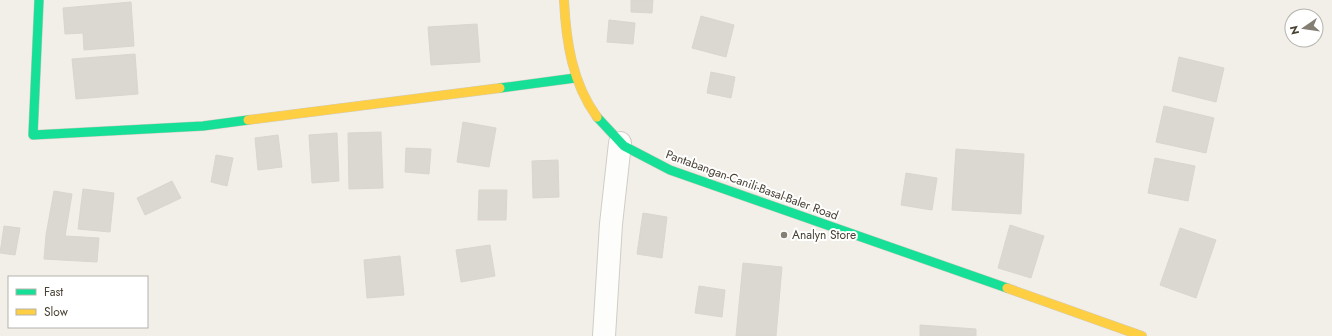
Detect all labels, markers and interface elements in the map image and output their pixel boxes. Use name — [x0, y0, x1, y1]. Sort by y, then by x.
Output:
north arrow — [1284, 8, 1324, 48]
text: N — [1285, 24, 1303, 36]
street label: Pantabangan-Canili-Basal-Baler Road — [663, 145, 841, 225]
place label: Analyn Store — [792, 226, 856, 244]
marker: Analyn Store — [779, 230, 789, 240]
legend — [8, 276, 148, 328]
text: Fast — [44, 283, 63, 301]
text: Slow — [44, 303, 69, 321]

